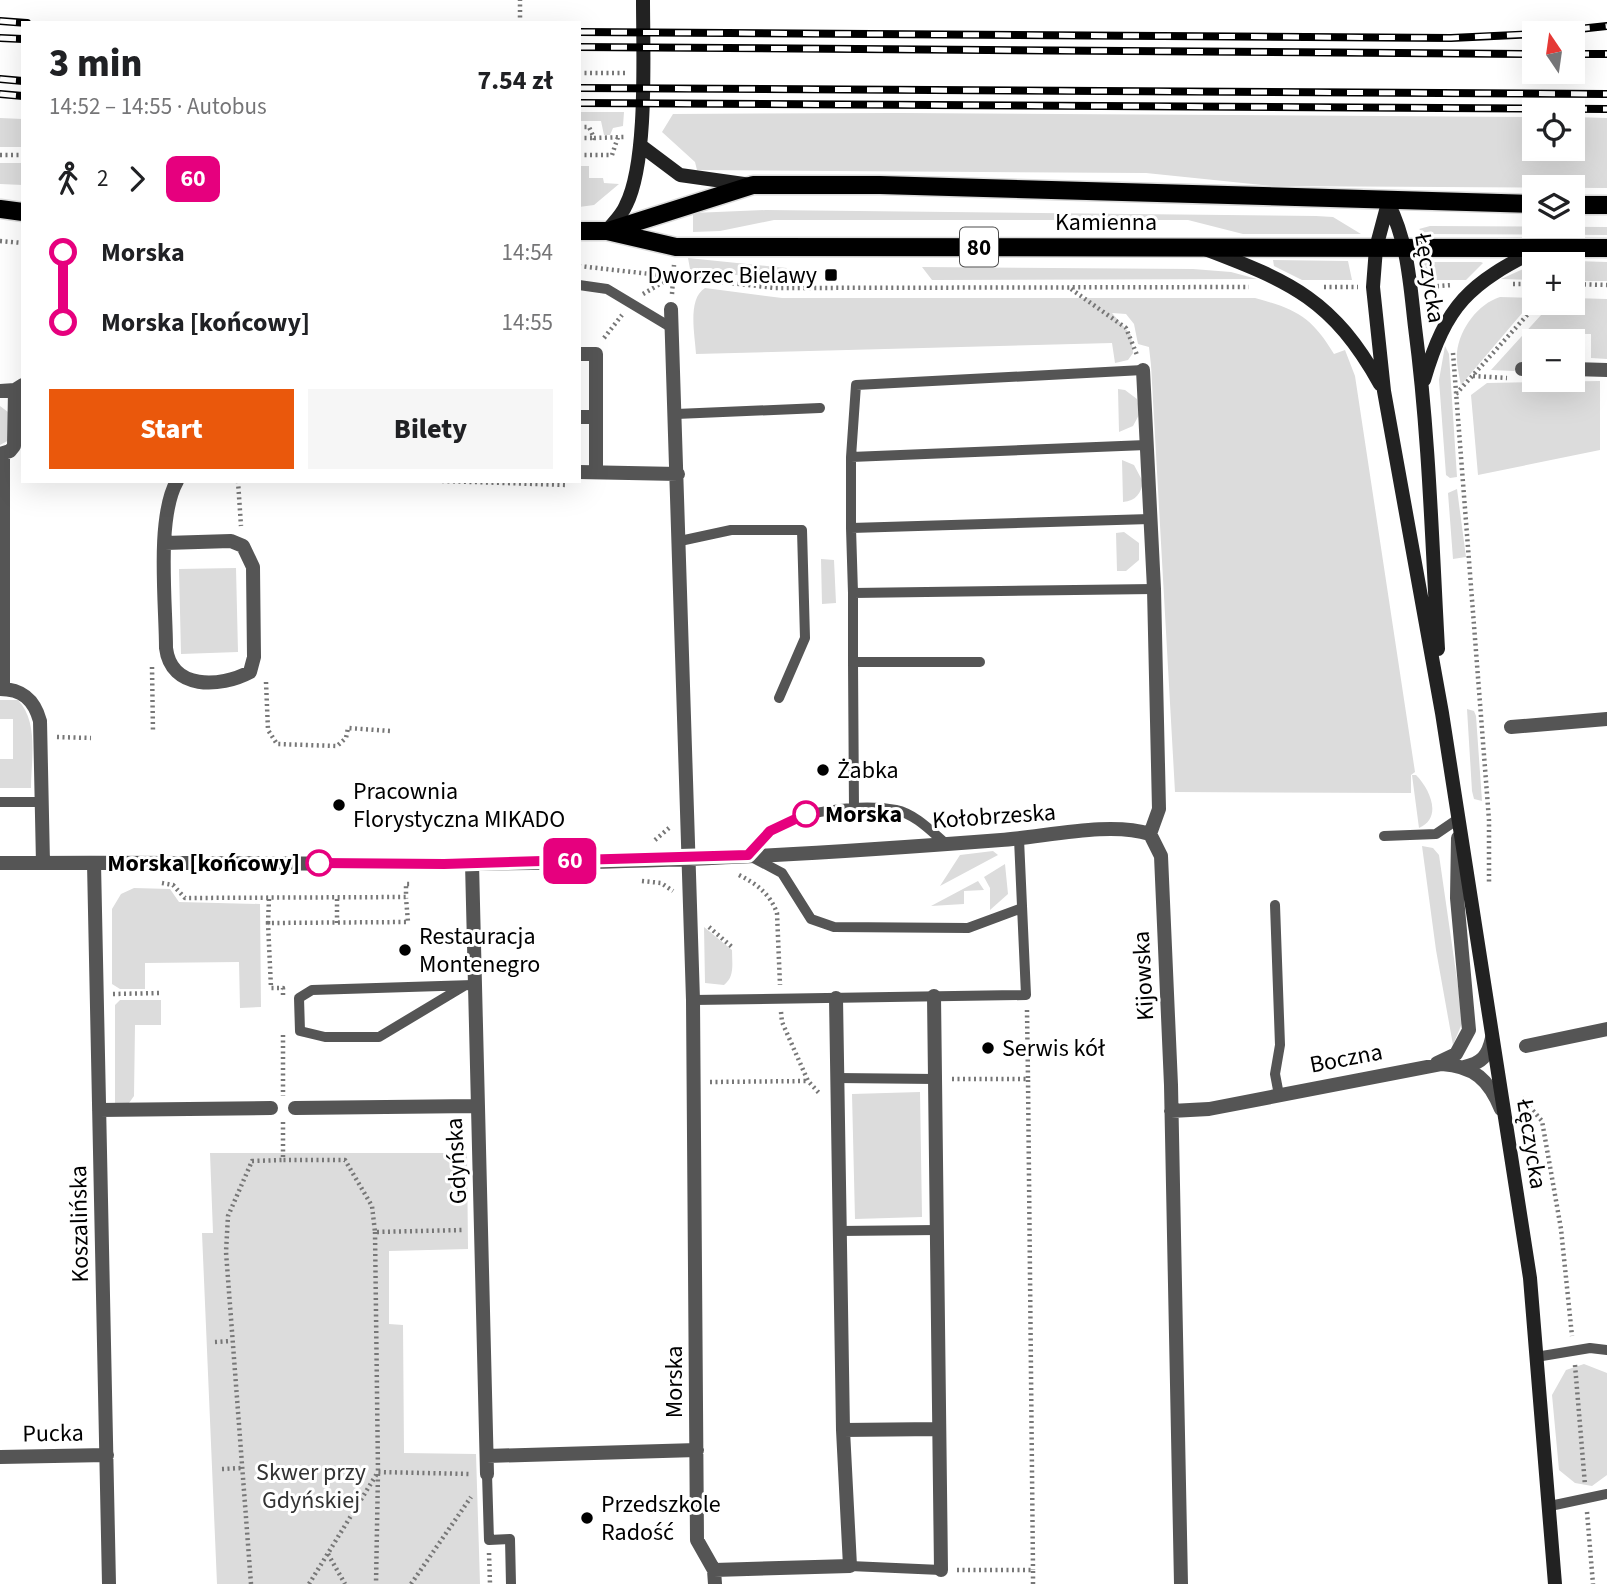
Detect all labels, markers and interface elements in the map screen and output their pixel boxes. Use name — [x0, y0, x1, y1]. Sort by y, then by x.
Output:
north arrow — [1522, 21, 1586, 84]
map controls — [1522, 21, 1585, 392]
text: 3 min — [49, 37, 142, 91]
text: 7.54 zł — [478, 62, 553, 99]
text: 14:52 – 14:55 · Autobus — [49, 90, 267, 123]
button: locate — [1522, 98, 1585, 161]
icon: walk — [49, 160, 87, 198]
icon: forward — [118, 160, 156, 198]
text: 60 — [180, 161, 206, 196]
text: 2 — [97, 162, 108, 195]
button: layers — [1522, 175, 1585, 238]
street label: Kamienna — [1055, 205, 1157, 240]
road number: 80 — [960, 228, 998, 266]
street label: Łęczycka — [1405, 230, 1454, 326]
text: Morska — [101, 234, 185, 271]
text: 14:54 — [502, 236, 553, 269]
button: + — [1522, 252, 1585, 315]
place label: Dworzec Bielawy — [648, 258, 817, 293]
marker: Dworzec Bielawy — [823, 267, 839, 283]
text: Morska [końcowy] — [101, 304, 310, 341]
text: 14:55 — [502, 306, 553, 339]
button: − — [1522, 329, 1585, 392]
button: Start — [49, 389, 294, 469]
button: Bilety — [308, 389, 553, 469]
place label: Żabka — [837, 753, 899, 788]
marker: Żabka — [815, 762, 831, 778]
place label: Pracownia Florystyczna MIKADO — [353, 774, 565, 837]
street label: Kołobrzeska — [931, 795, 1057, 838]
marker: Pracownia Florystyczna MIKADO — [331, 797, 347, 813]
place label: Morska — [825, 797, 902, 832]
marker: Morska — [793, 801, 819, 827]
line badge: 60 — [538, 838, 602, 884]
text: 60 — [557, 843, 583, 878]
place label: Morska [końcowy] — [107, 846, 300, 881]
marker: Morska [końcowy] — [306, 850, 332, 876]
place label: Restauracja Montenegro — [419, 919, 540, 982]
street label: Kijowska — [1124, 930, 1163, 1022]
marker: Restauracja Montenegro — [397, 942, 413, 958]
place label: Serwis kół — [1002, 1031, 1106, 1066]
street label: Boczna — [1307, 1034, 1386, 1083]
marker: Serwis kół — [980, 1040, 996, 1056]
street label: Łęczycka — [1507, 1096, 1556, 1192]
street label: Gdyńska — [437, 1117, 476, 1205]
street label: Koszalińska — [61, 1165, 98, 1283]
street label: Morska — [657, 1346, 692, 1418]
street label: Pucka — [22, 1415, 84, 1452]
park label: Skwer przy Gdyńskiej — [256, 1455, 366, 1518]
place label: Przedszkole Radość — [601, 1487, 721, 1550]
marker: Przedszkole Radość — [579, 1510, 595, 1526]

